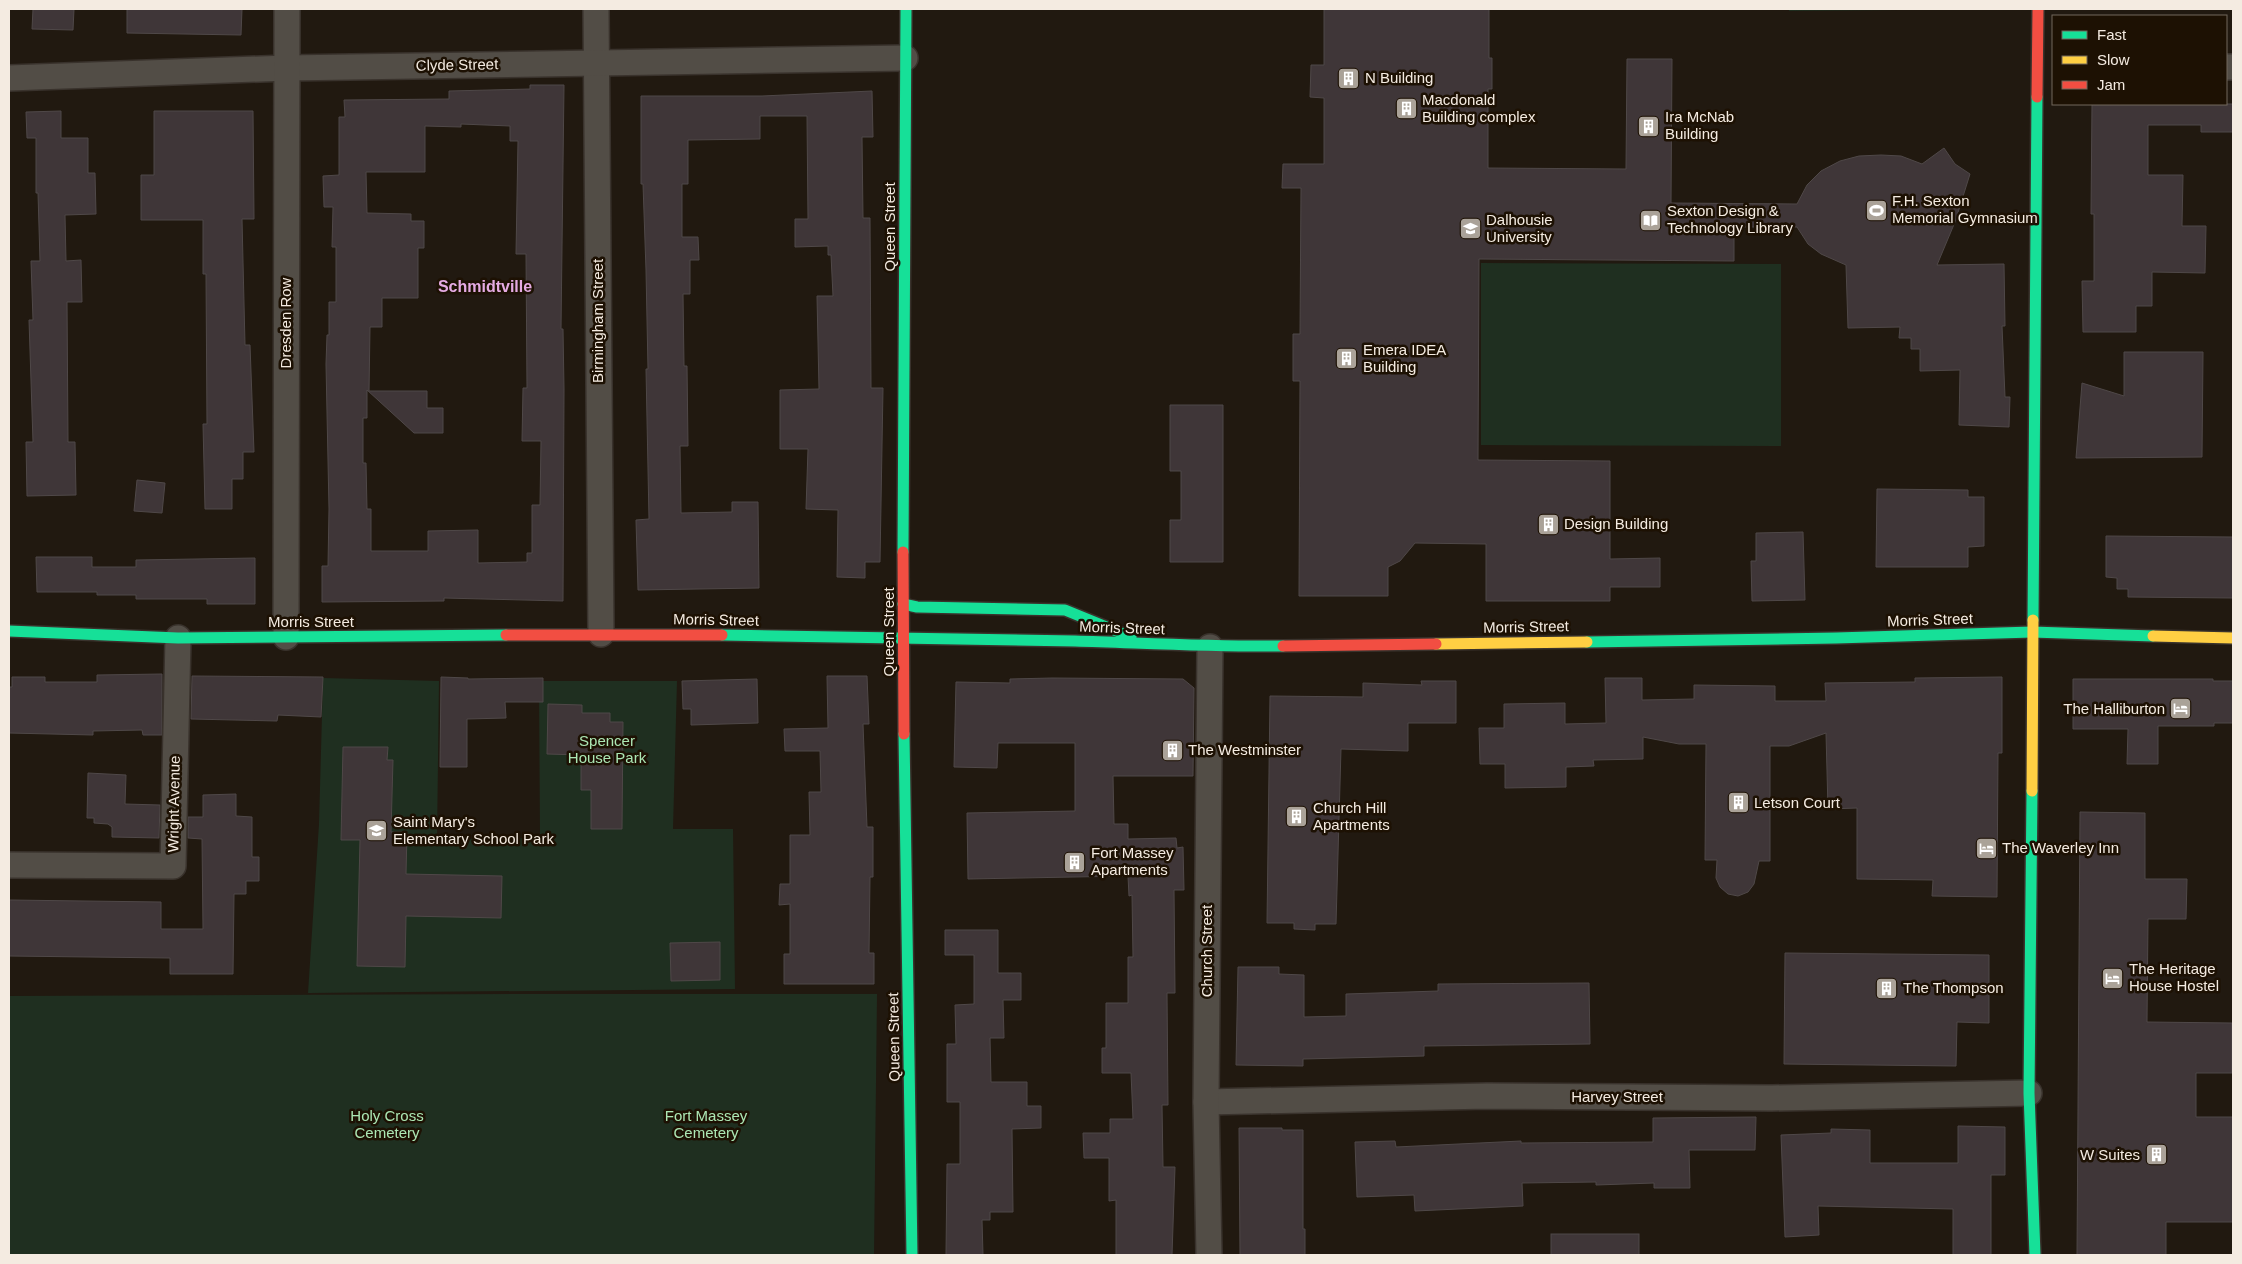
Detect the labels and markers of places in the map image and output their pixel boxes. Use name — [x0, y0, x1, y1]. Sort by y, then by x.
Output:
building icon: N Building — [1337, 66, 1361, 90]
place label: N Building — [1365, 69, 1433, 86]
place label: Macdonald Building complex — [1422, 91, 1536, 125]
building icon: Macdonald Building complex — [1394, 97, 1418, 121]
place label: Ira McNab Building — [1665, 108, 1734, 142]
building icon: Ira McNab Building — [1637, 114, 1661, 138]
place label: F.H. Sexton Memorial Gymnasium — [1892, 192, 2038, 226]
sports icon: F.H. Sexton Memorial Gymnasium — [1864, 198, 1888, 222]
place label: Sexton Design & Technology Library — [1667, 202, 1793, 236]
library icon: Sexton Design & Technology Library — [1639, 208, 1663, 232]
place label: Dalhousie University — [1486, 211, 1553, 245]
school or university icon: Dalhousie University — [1458, 217, 1482, 241]
place label: Emera IDEA Building — [1363, 341, 1446, 375]
building icon: Emera IDEA Building — [1335, 347, 1359, 371]
building icon: Design Building — [1536, 512, 1560, 536]
place label: Design Building — [1564, 515, 1668, 532]
hotel icon: The Halliburton — [2169, 697, 2193, 721]
place label: The Halliburton — [2063, 700, 2165, 717]
building icon: The Westminster — [1160, 738, 1184, 762]
place label: The Westminster — [1188, 741, 1301, 758]
building icon: Letson Court — [1726, 791, 1750, 815]
place label: Letson Court — [1754, 794, 1841, 811]
place label: Church Hill Apartments — [1313, 799, 1390, 833]
building icon: Church Hill Apartments — [1285, 805, 1309, 829]
place label: Saint Mary's Elementary School Park — [393, 813, 554, 847]
school or university icon: Saint Mary's Elementary School Park — [365, 819, 389, 843]
hotel icon: The Waverley Inn — [1974, 836, 1998, 860]
place label: The Waverley Inn — [2002, 839, 2119, 856]
place label: Fort Massey Apartments — [1091, 844, 1174, 878]
building icon: Fort Massey Apartments — [1063, 850, 1087, 874]
place label: The Heritage House Hostel — [2129, 960, 2219, 994]
hotel icon: The Heritage House Hostel — [2101, 966, 2125, 990]
building icon: The Thompson — [1875, 976, 1899, 1000]
place label: The Thompson — [1903, 979, 2004, 996]
building icon: W Suites — [2144, 1143, 2168, 1167]
place label: W Suites — [2080, 1146, 2140, 1163]

